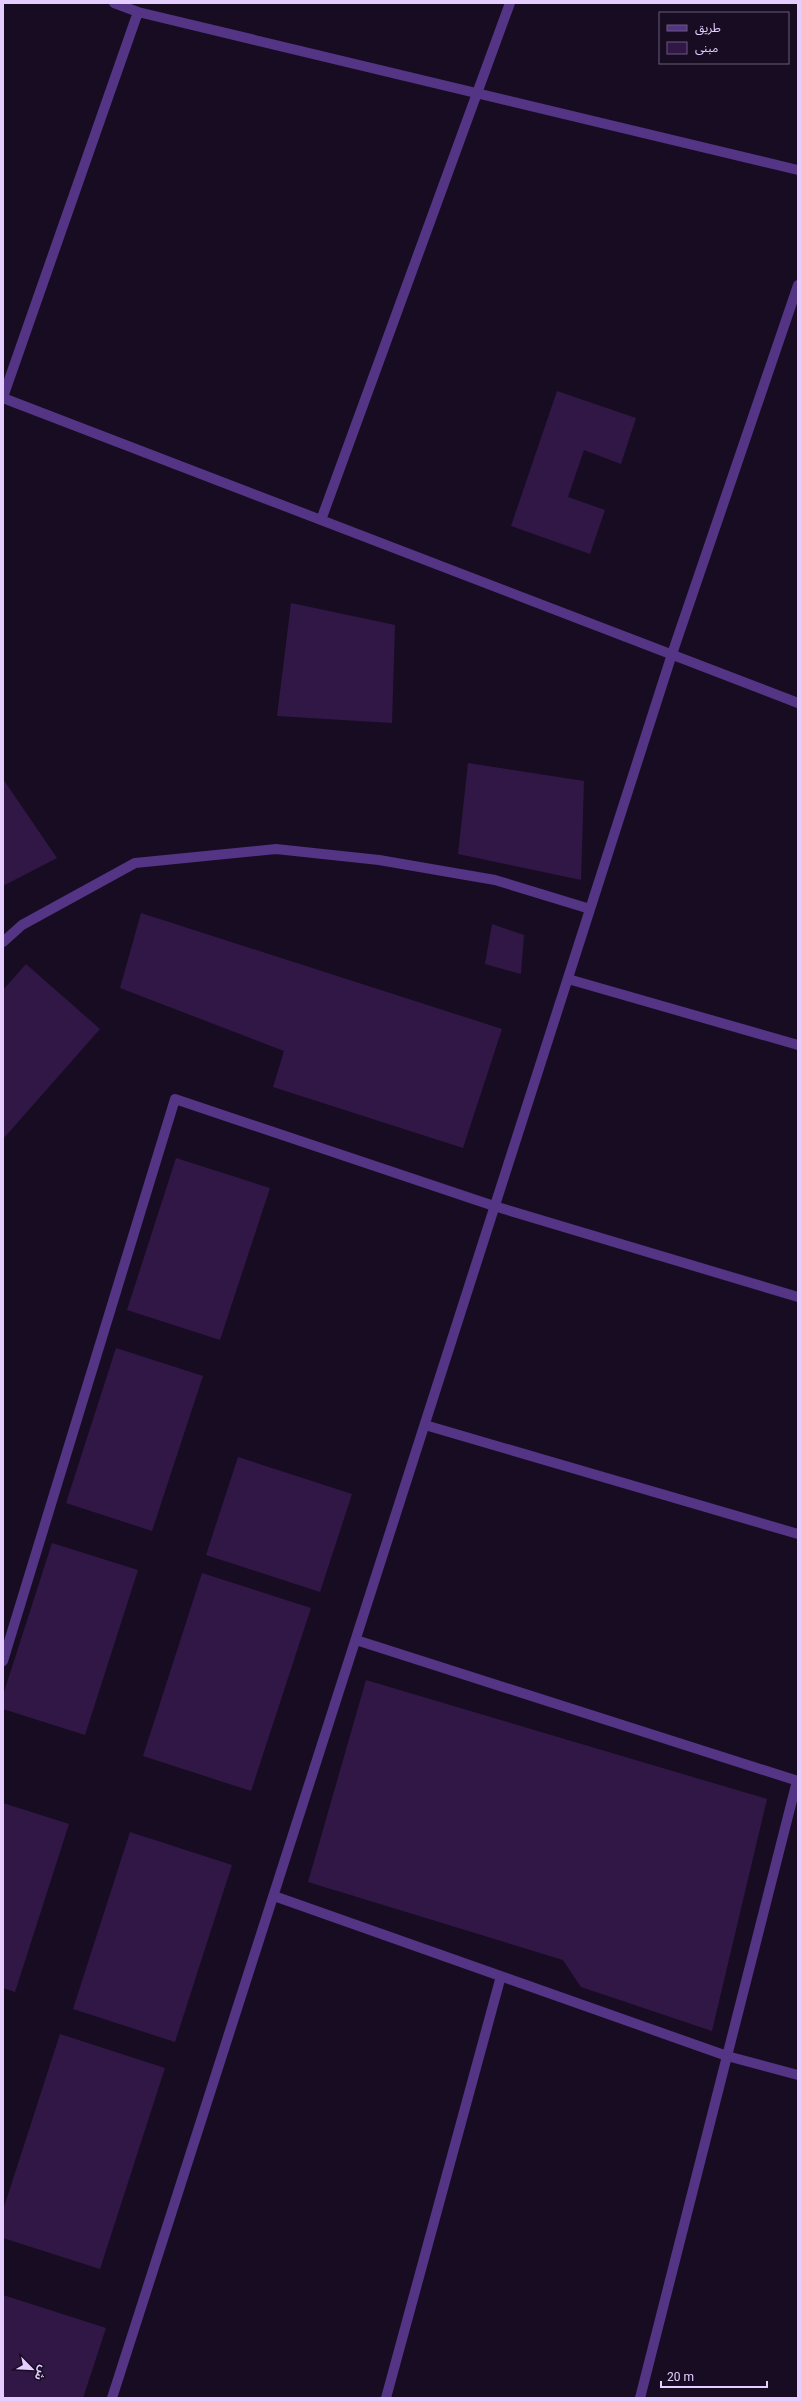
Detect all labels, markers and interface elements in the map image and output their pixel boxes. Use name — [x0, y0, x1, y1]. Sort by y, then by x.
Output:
legend — [659, 12, 789, 64]
text: طريق — [695, 21, 721, 36]
text: مبنى — [695, 41, 718, 55]
north arrow — [12, 2349, 52, 2389]
text: ش — [32, 2363, 50, 2382]
scale bar — [661, 2363, 767, 2389]
text: 20 m — [667, 2370, 694, 2384]

